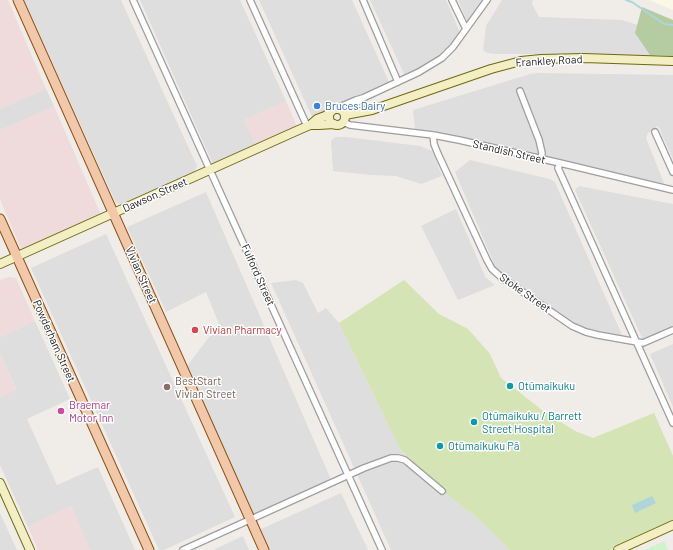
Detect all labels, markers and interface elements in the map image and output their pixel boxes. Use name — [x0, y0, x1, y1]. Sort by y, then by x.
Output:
street label: Frankley Road — [515, 53, 583, 69]
place label: Bruces Dairy — [325, 99, 385, 113]
marker: Bruces Dairy — [312, 101, 322, 111]
street label: Standish Street — [471, 137, 547, 167]
street label: Dawson Street — [121, 175, 189, 215]
street label: Fulford Street — [239, 242, 277, 308]
street label: Vivian Street — [123, 244, 159, 306]
street label: Stoke Street — [497, 270, 553, 316]
street label: Powderham Street — [30, 298, 78, 384]
place label: Vivian Pharmacy — [203, 323, 282, 337]
marker: Vivian Pharmacy — [190, 325, 200, 335]
place label: BestStart Vivian Street — [175, 374, 236, 400]
place label: Otūmaikuku — [518, 379, 575, 393]
marker: Otūmaikuku — [505, 381, 515, 391]
marker: BestStart Vivian Street — [162, 382, 172, 392]
place label: Braemar Motor Inn — [69, 398, 114, 424]
marker: Braemar Motor Inn — [56, 406, 66, 416]
place label: Otūmaikuku / Barrett Street Hospital — [482, 409, 582, 435]
marker: Otūmaikuku / Barrett Street Hospital — [469, 417, 479, 427]
place label: Otūmaikuku Pā — [448, 439, 519, 453]
marker: Otūmaikuku Pā — [435, 441, 445, 451]

